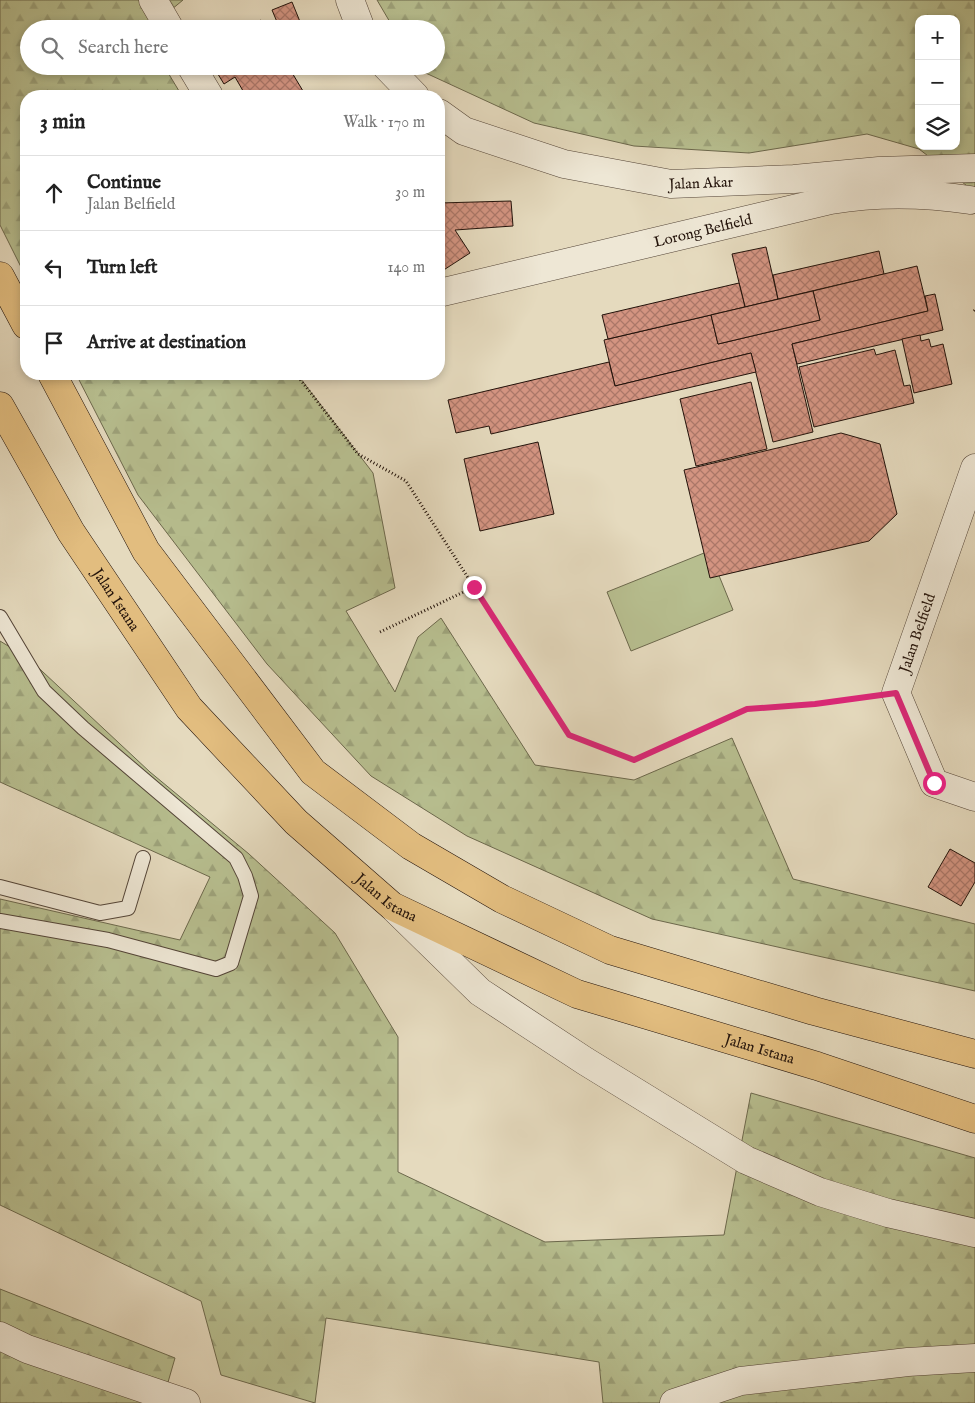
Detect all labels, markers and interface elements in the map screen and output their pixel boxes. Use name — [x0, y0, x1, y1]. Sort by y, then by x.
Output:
map controls — [915, 15, 960, 150]
button: + — [915, 15, 960, 60]
search box — [20, 20, 445, 75]
icon: search — [38, 34, 66, 62]
text: Search here — [78, 36, 169, 60]
button: − — [915, 60, 960, 105]
button: layers — [915, 105, 960, 150]
text: 3 min — [40, 109, 85, 136]
text: Walk · 170 m — [343, 113, 425, 133]
text: Continue — [87, 171, 161, 195]
street label: Jalan Akar — [667, 172, 734, 194]
icon: ahead — [40, 179, 68, 207]
text: 30 m — [395, 183, 425, 203]
text: Jalan Belfield — [87, 195, 175, 215]
street label: Lorong Belfield — [652, 210, 755, 252]
icon: left — [40, 254, 68, 282]
text: Turn left — [87, 256, 158, 280]
text: 140 m — [387, 258, 425, 278]
icon: arrive — [40, 329, 68, 357]
text: Arrive at destination — [87, 331, 246, 355]
street label: Jalan Istana — [87, 563, 144, 635]
route end — [463, 576, 486, 599]
street label: Jalan Belfield — [894, 590, 940, 677]
route start — [923, 772, 946, 795]
street label: Jalan Istana — [350, 868, 420, 927]
street label: Jalan Istana — [720, 1029, 797, 1069]

